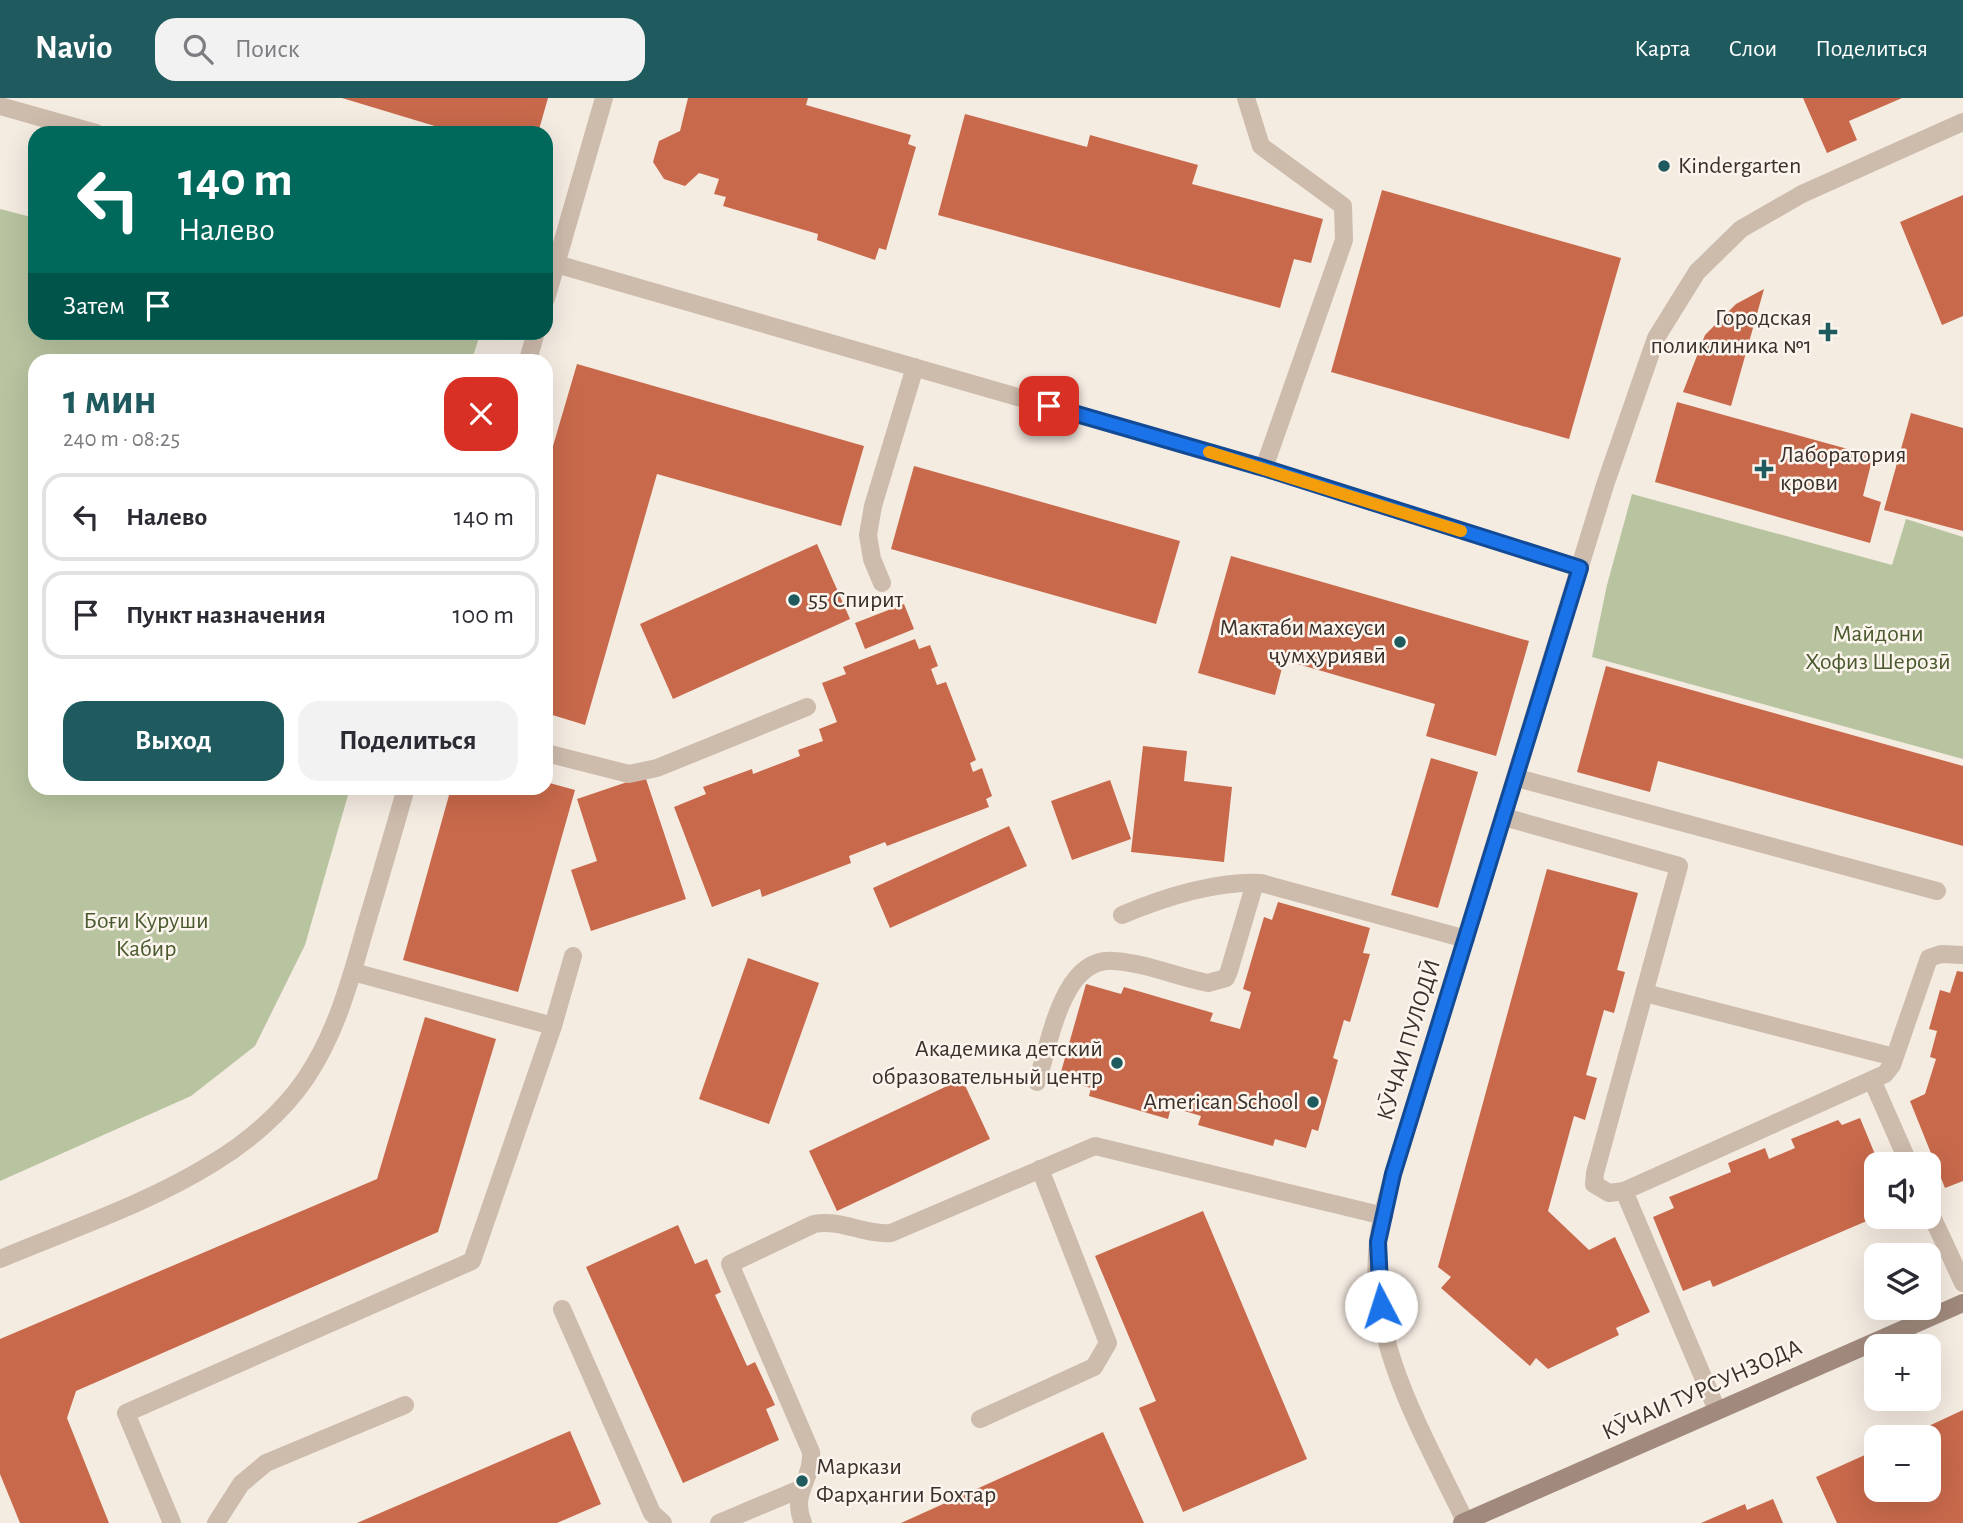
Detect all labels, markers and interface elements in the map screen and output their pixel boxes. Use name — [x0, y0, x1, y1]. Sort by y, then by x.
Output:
search box — [155, 18, 645, 81]
icon: search — [179, 30, 217, 68]
text: Navio — [35, 32, 113, 65]
text: Поиск — [235, 36, 300, 62]
text: Карта — [1634, 37, 1690, 61]
text: Слои — [1728, 37, 1777, 61]
text: Поделиться — [1815, 37, 1928, 61]
icon: left — [63, 154, 154, 245]
place label: Kindergarten — [1678, 154, 1801, 178]
text: 140 m — [178, 156, 293, 205]
marker: Kindergarten — [1656, 158, 1672, 174]
text: Налево — [178, 214, 275, 246]
icon: arrive — [139, 287, 177, 325]
text: Затем — [63, 293, 125, 319]
place label: Городская поликлиника №1 — [1650, 306, 1812, 358]
marker: Городская поликлиника №1 — [1818, 322, 1838, 342]
pin — [1019, 376, 1079, 436]
button: close — [444, 377, 518, 451]
text: 1 мин — [63, 379, 157, 421]
icon: arrive — [1030, 387, 1068, 425]
text: 240 m · 08:25 — [63, 428, 180, 451]
place label: Лаборатория крови — [1780, 443, 1907, 495]
marker: Лаборатория крови — [1754, 459, 1774, 479]
icon: left — [67, 498, 105, 536]
text: Налево — [126, 504, 207, 530]
text: 140 m — [454, 504, 514, 530]
place label: 55 Спирит — [808, 588, 903, 612]
marker: 55 Спирит — [786, 592, 802, 608]
icon: arrive — [67, 596, 105, 634]
text: Пункт назначения — [126, 602, 326, 628]
text: 100 m — [453, 602, 514, 628]
place label: Мактаби махсуси ҷумҳуриявӣ — [1219, 616, 1386, 668]
park label: Майдони Ҳофиз Шерозӣ — [1805, 622, 1951, 674]
marker: Мактаби махсуси ҷумҳуриявӣ — [1392, 634, 1408, 650]
button: Выход — [63, 701, 284, 781]
button: Поделиться — [298, 701, 518, 781]
park label: Боғи Куруши Кабир — [83, 909, 209, 961]
street label: КӮЧАИ ПУЛОДӢ — [1372, 956, 1445, 1124]
place label: Академика детский образовательный центр — [872, 1037, 1103, 1089]
marker: Академика детский образовательный центр — [1109, 1055, 1125, 1071]
place label: American School — [1143, 1090, 1299, 1114]
marker: American School — [1305, 1094, 1321, 1110]
map controls — [1864, 1152, 1941, 1502]
button: sound — [1864, 1152, 1941, 1229]
button: layers — [1864, 1243, 1941, 1320]
position arrow — [1344, 1269, 1418, 1343]
street label: КӮЧАИ ТУРСУНЗОДА — [1598, 1334, 1805, 1445]
button: + — [1864, 1334, 1941, 1411]
button: − — [1864, 1425, 1941, 1502]
place label: Маркази Фарҳангии Бохтар — [816, 1455, 996, 1507]
marker: Маркази Фарҳангии Бохтар — [794, 1473, 810, 1489]

